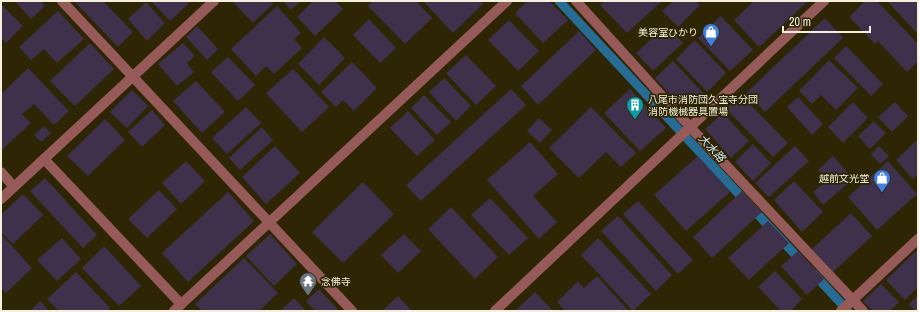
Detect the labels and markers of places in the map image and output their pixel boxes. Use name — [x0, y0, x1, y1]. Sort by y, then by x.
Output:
shop icon: 美容室ひかり — [701, 22, 721, 47]
place label: 美容室ひかり — [638, 26, 698, 39]
place label: 八尾市消防団久宝寺分団 消防機械器具置場 — [648, 93, 758, 118]
building icon: 八尾市消防団久宝寺分団 消防機械器具置場 — [625, 95, 645, 120]
shop icon: 越前文光堂 — [872, 168, 892, 193]
place label: 越前文光堂 — [819, 172, 869, 185]
temple icon: 念佛寺 — [298, 271, 318, 296]
place label: 念佛寺 — [321, 275, 351, 288]

